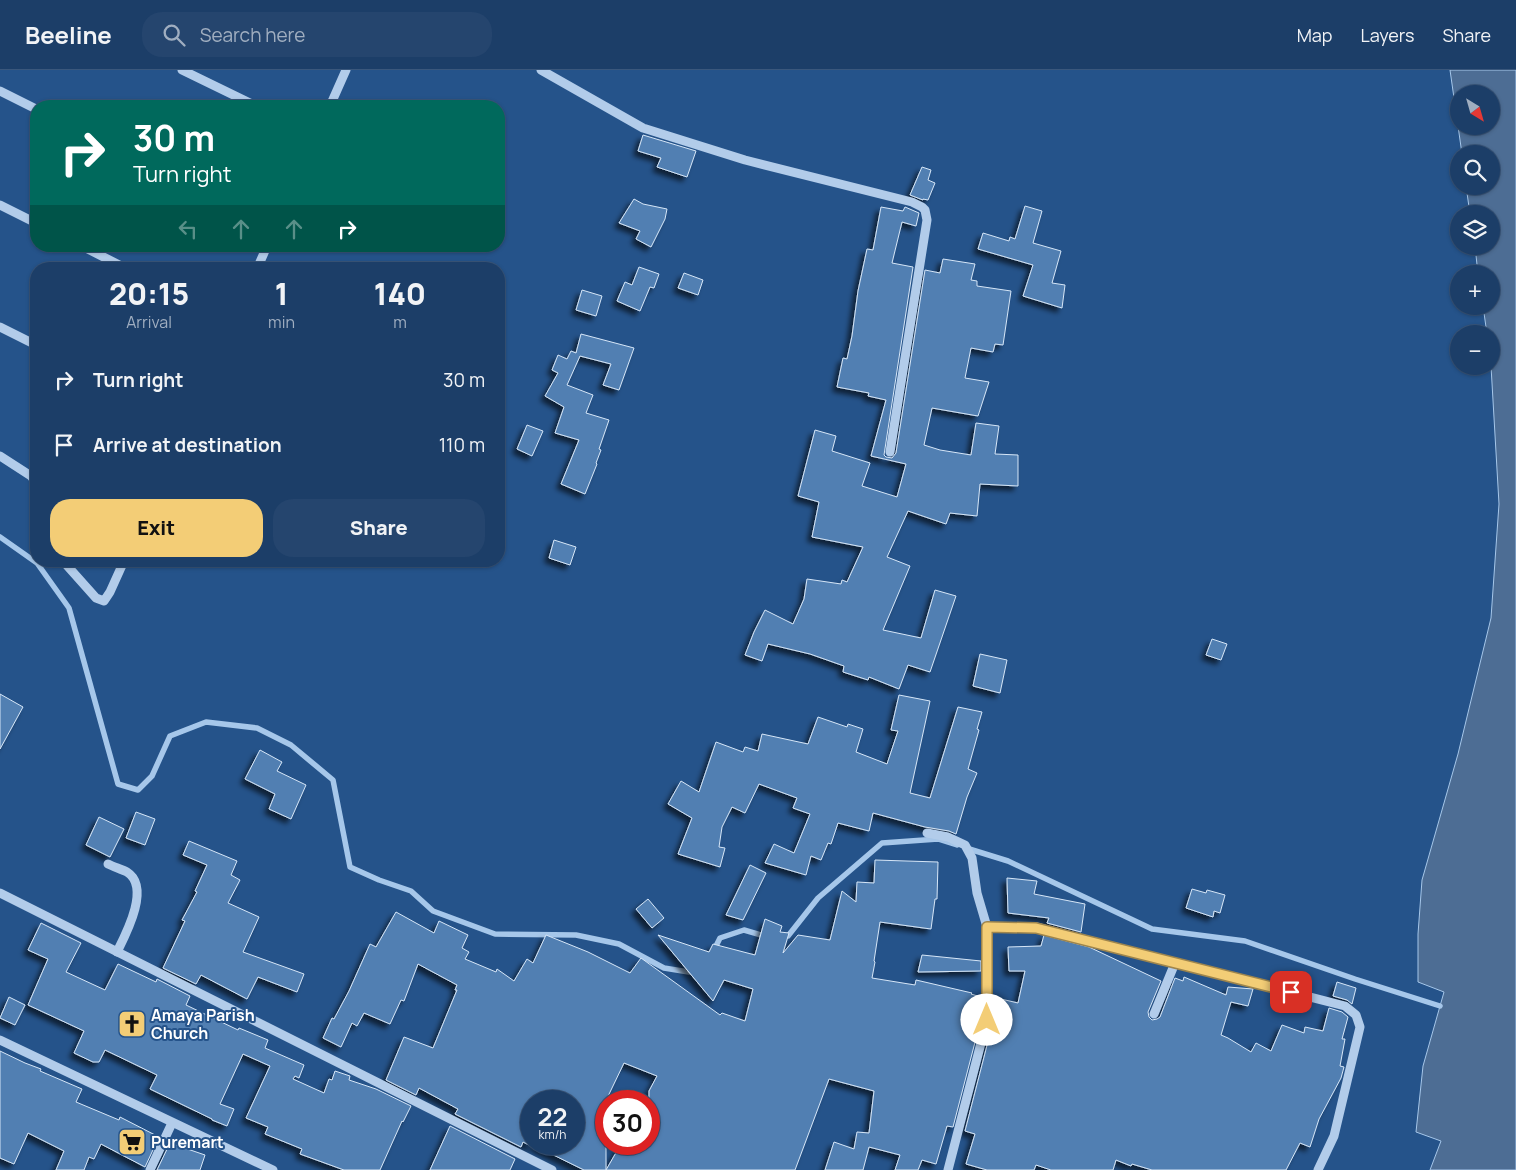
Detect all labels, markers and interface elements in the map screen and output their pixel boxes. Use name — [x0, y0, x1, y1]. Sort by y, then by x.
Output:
search box — [142, 12, 492, 57]
text: Beeline — [25, 18, 112, 51]
icon: search — [160, 21, 188, 49]
text: Search here — [200, 22, 305, 48]
text: Map — [1297, 23, 1332, 47]
text: Layers — [1360, 23, 1414, 47]
text: Share — [1442, 23, 1491, 47]
north arrow — [1450, 85, 1500, 135]
map controls — [1450, 85, 1500, 375]
text: 30 m — [133, 114, 215, 162]
icon: right — [50, 120, 115, 185]
button: search — [1450, 145, 1500, 195]
text: Turn right — [133, 159, 231, 189]
button: layers — [1450, 205, 1500, 255]
icon: left — [174, 215, 202, 243]
icon: ahead — [227, 215, 255, 243]
icon: ahead — [280, 215, 308, 243]
icon: right — [333, 215, 361, 243]
button: + — [1450, 265, 1500, 315]
text: 20:15 — [109, 273, 189, 314]
text: 1 — [275, 273, 288, 314]
text: 140 — [374, 273, 426, 314]
text: Arrival — [126, 311, 172, 333]
text: min — [268, 311, 295, 333]
text: m — [393, 311, 407, 333]
button: − — [1450, 325, 1500, 375]
icon: right — [50, 366, 78, 394]
text: Turn right — [93, 367, 183, 393]
text: 30 m — [443, 367, 485, 393]
icon: arrive — [50, 431, 78, 459]
text: Arrive at destination — [93, 432, 282, 458]
text: 110 m — [439, 432, 485, 458]
button: Exit — [50, 499, 263, 557]
button: Share — [273, 499, 485, 557]
pin — [1270, 971, 1312, 1013]
icon: arrive — [1277, 978, 1305, 1006]
position arrow — [960, 993, 1012, 1045]
place label: Amaya Parish Church — [151, 1004, 255, 1044]
church icon: Amaya Parish Church — [117, 1009, 147, 1039]
speed limit sign: 30 — [595, 1090, 660, 1155]
text: 22 — [538, 1099, 567, 1134]
text: km/h — [539, 1126, 566, 1143]
supermarket icon: Puremart — [117, 1127, 147, 1157]
place label: Puremart — [151, 1131, 224, 1153]

